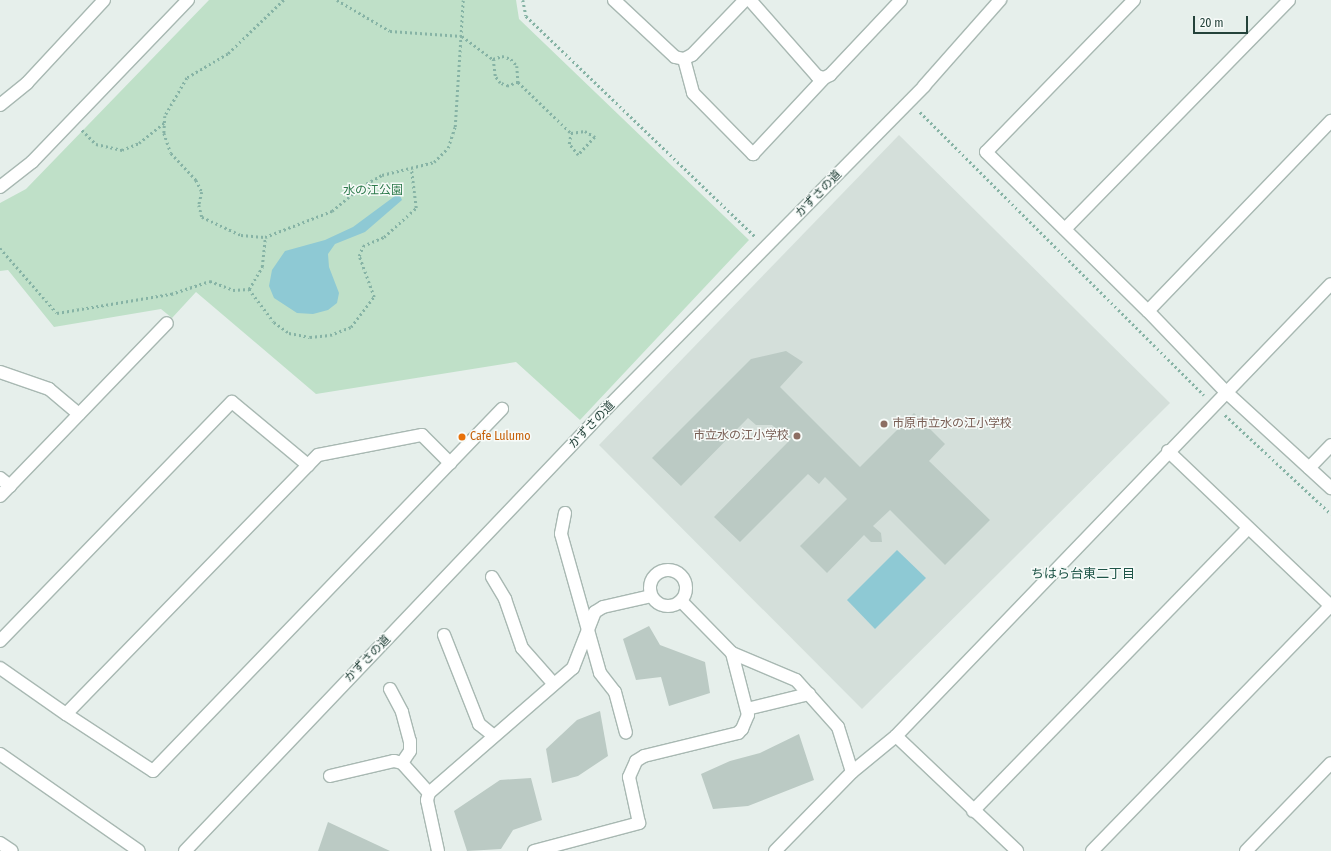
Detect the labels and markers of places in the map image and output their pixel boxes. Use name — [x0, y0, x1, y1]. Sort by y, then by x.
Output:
place label: 市原市立水の江小学校 — [892, 417, 1012, 431]
marker: 市原市立水の江小学校 — [879, 419, 889, 429]
place label: 市立水の江小学校 — [693, 429, 789, 443]
place label: Cafe Lulumo — [470, 430, 531, 444]
marker: 市立水の江小学校 — [792, 431, 802, 441]
marker: Cafe Lulumo — [457, 432, 467, 442]

